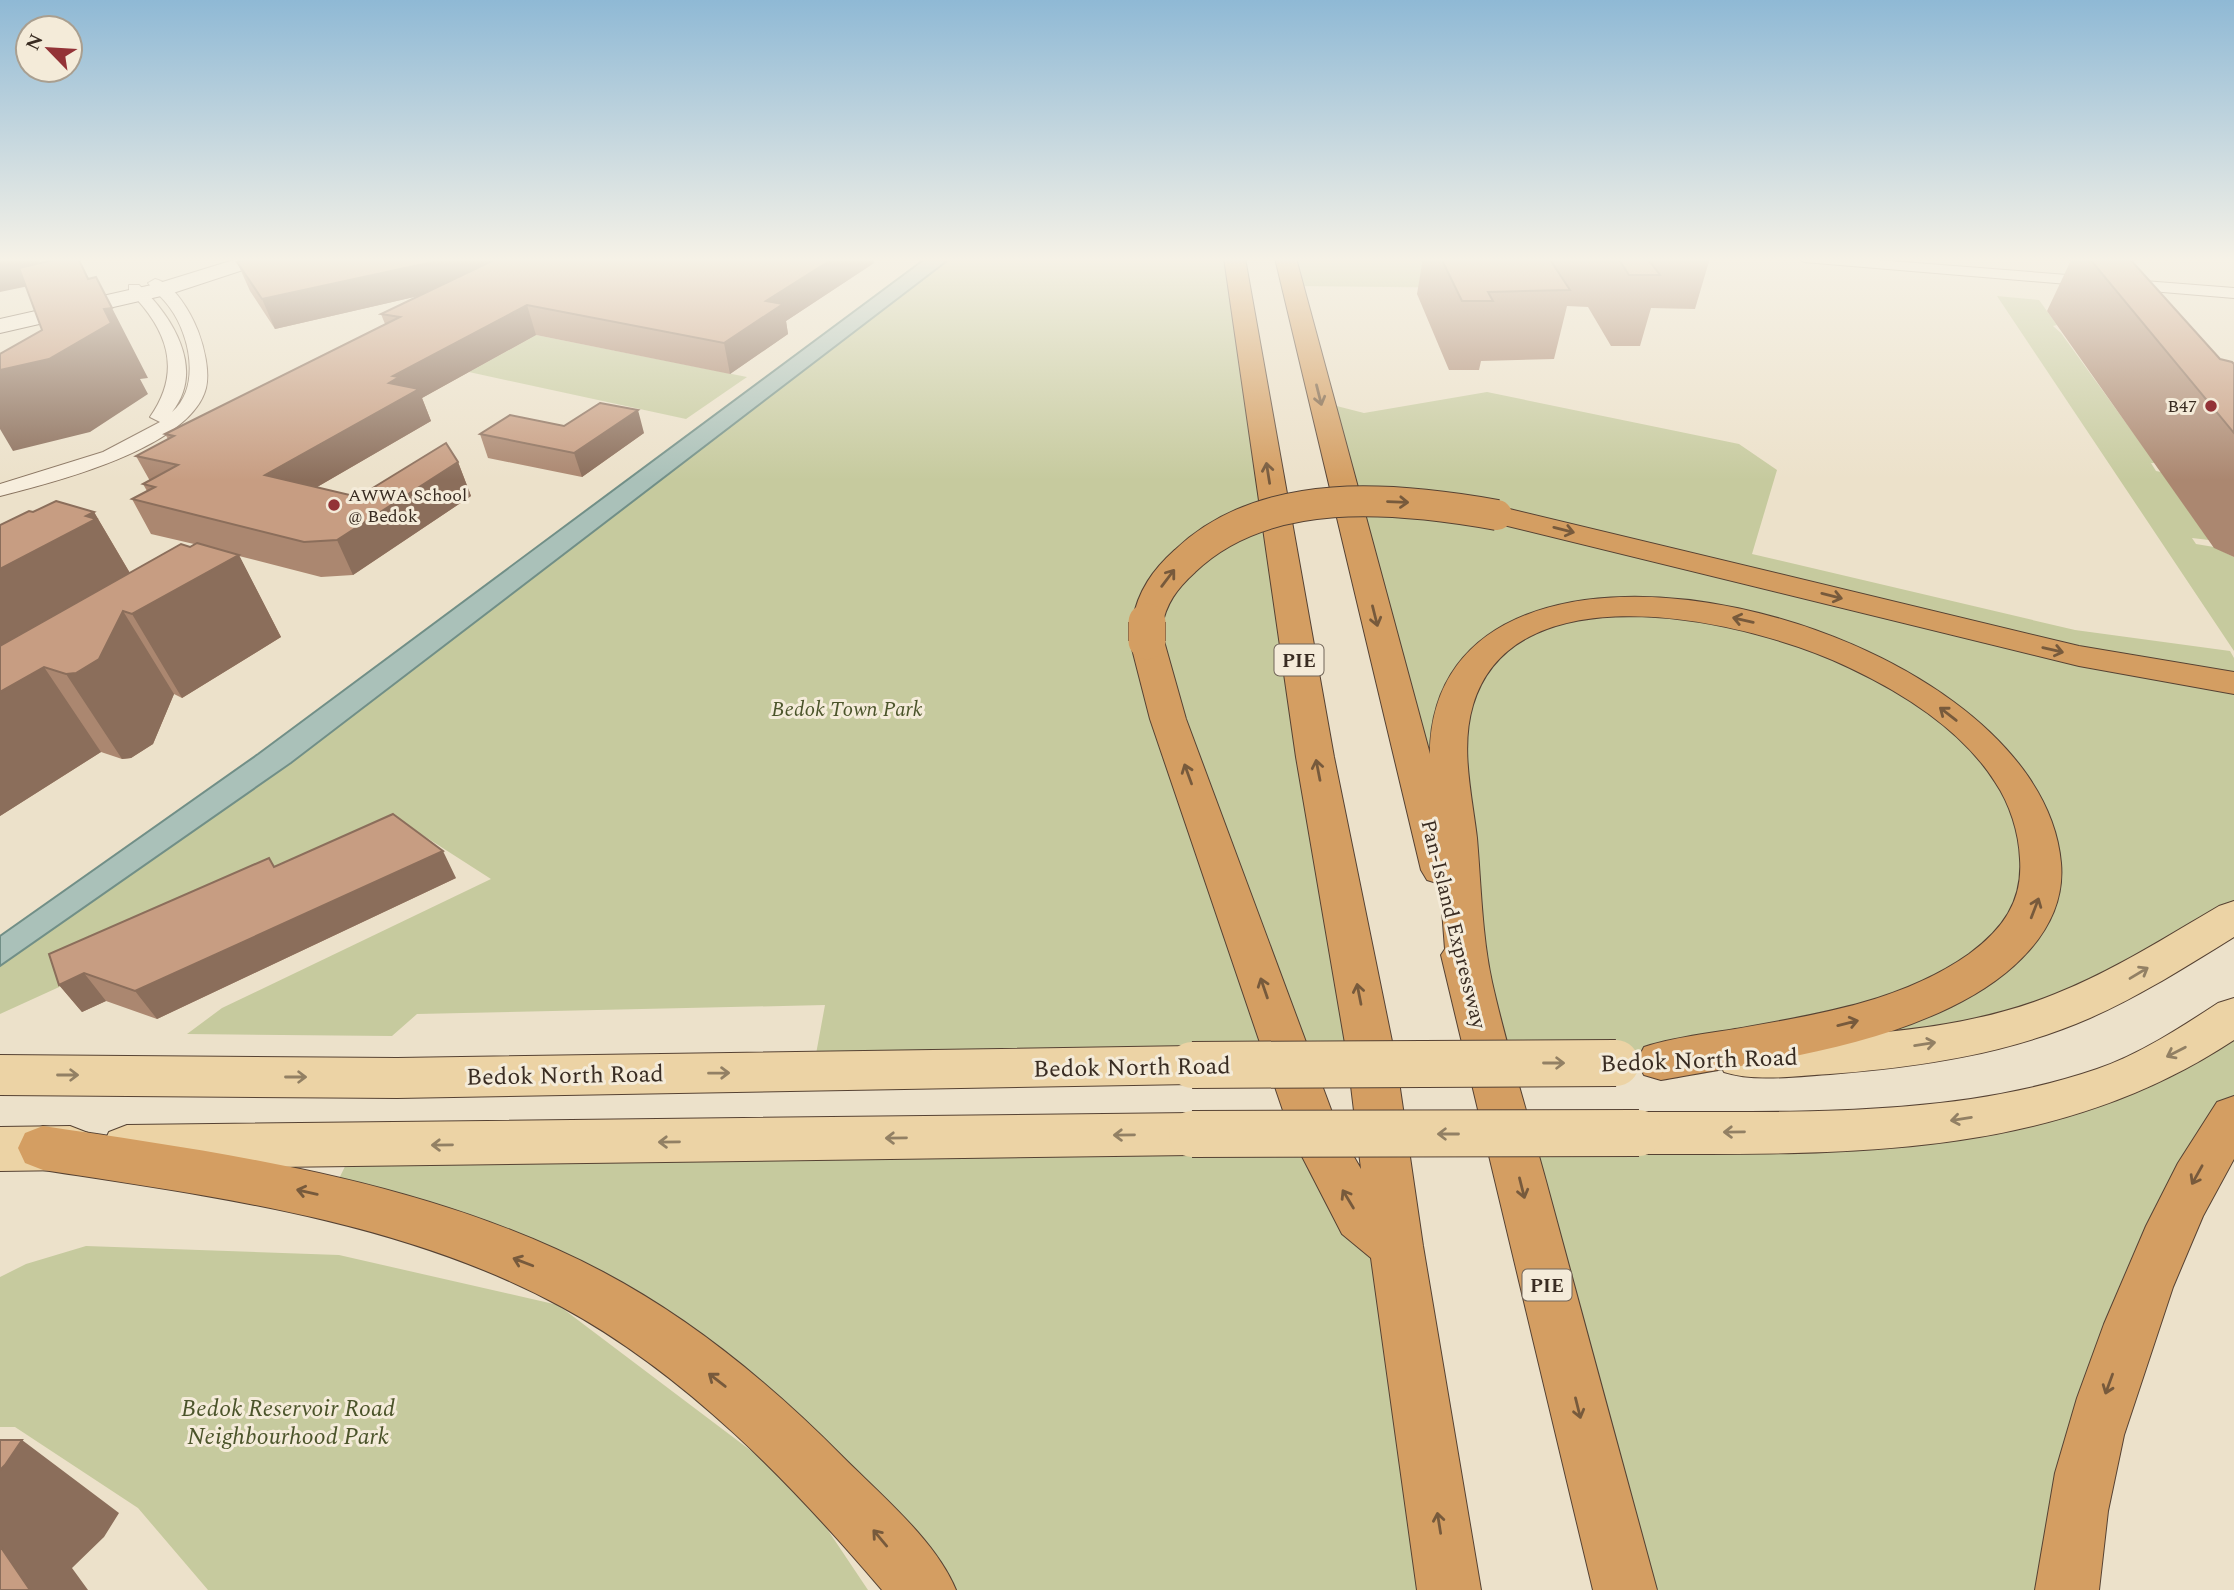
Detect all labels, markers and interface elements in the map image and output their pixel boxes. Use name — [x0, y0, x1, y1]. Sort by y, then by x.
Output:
north arrow — [14, 14, 84, 84]
text: N — [19, 29, 51, 56]
one-way arrow — [1313, 383, 1326, 406]
place label: B47 — [2167, 393, 2197, 420]
marker: B47 — [2203, 398, 2219, 414]
one-way arrow — [1261, 462, 1274, 485]
place label: AWWA School @ Bedok — [348, 482, 467, 530]
one-way arrow — [1386, 495, 1409, 508]
marker: AWWA School @ Bedok — [326, 497, 342, 513]
one-way arrow — [1552, 524, 1575, 537]
one-way arrow — [1160, 569, 1175, 588]
one-way arrow — [1820, 590, 1843, 603]
one-way arrow — [1370, 604, 1383, 626]
one-way arrow — [1732, 612, 1755, 626]
one-way arrow — [2041, 644, 2064, 657]
road number: PIE — [1274, 645, 1324, 676]
park label: Bedok Town Park — [771, 694, 923, 726]
one-way arrow — [1939, 706, 1957, 722]
one-way arrow — [1310, 759, 1324, 782]
one-way arrow — [1181, 763, 1193, 785]
street label: Pan-Island Expressway — [1412, 816, 1495, 1033]
one-way arrow — [2030, 897, 2042, 919]
one-way arrow — [2129, 966, 2149, 980]
one-way arrow — [1257, 977, 1270, 999]
one-way arrow — [1352, 983, 1366, 1006]
one-way arrow — [1836, 1016, 1859, 1029]
one-way arrow — [1913, 1037, 1936, 1050]
street label: Bedok North Road — [1600, 1040, 1798, 1082]
one-way arrow — [2166, 1046, 2187, 1060]
street label: Bedok North Road — [1033, 1048, 1231, 1088]
street label: Bedok North Road — [466, 1056, 664, 1096]
one-way arrow — [1542, 1056, 1565, 1070]
one-way arrow — [707, 1066, 730, 1080]
one-way arrow — [56, 1068, 79, 1082]
one-way arrow — [284, 1070, 307, 1084]
one-way arrow — [1950, 1113, 1972, 1126]
one-way arrow — [1722, 1125, 1745, 1139]
one-way arrow — [1437, 1127, 1460, 1141]
one-way arrow — [1113, 1128, 1136, 1142]
one-way arrow — [885, 1132, 908, 1145]
one-way arrow — [658, 1135, 681, 1148]
one-way arrow — [430, 1138, 453, 1152]
one-way arrow — [2190, 1164, 2204, 1184]
one-way arrow — [1516, 1176, 1529, 1199]
one-way arrow — [296, 1185, 319, 1198]
one-way arrow — [1341, 1189, 1355, 1209]
one-way arrow — [513, 1254, 535, 1267]
road number: PIE — [1522, 1270, 1572, 1301]
one-way arrow — [2101, 1372, 2114, 1394]
one-way arrow — [708, 1373, 726, 1388]
park label: Bedok Reservoir Road Neighbourhood Park — [181, 1391, 395, 1455]
one-way arrow — [1572, 1396, 1585, 1419]
one-way arrow — [1432, 1512, 1445, 1534]
one-way arrow — [872, 1529, 888, 1547]

